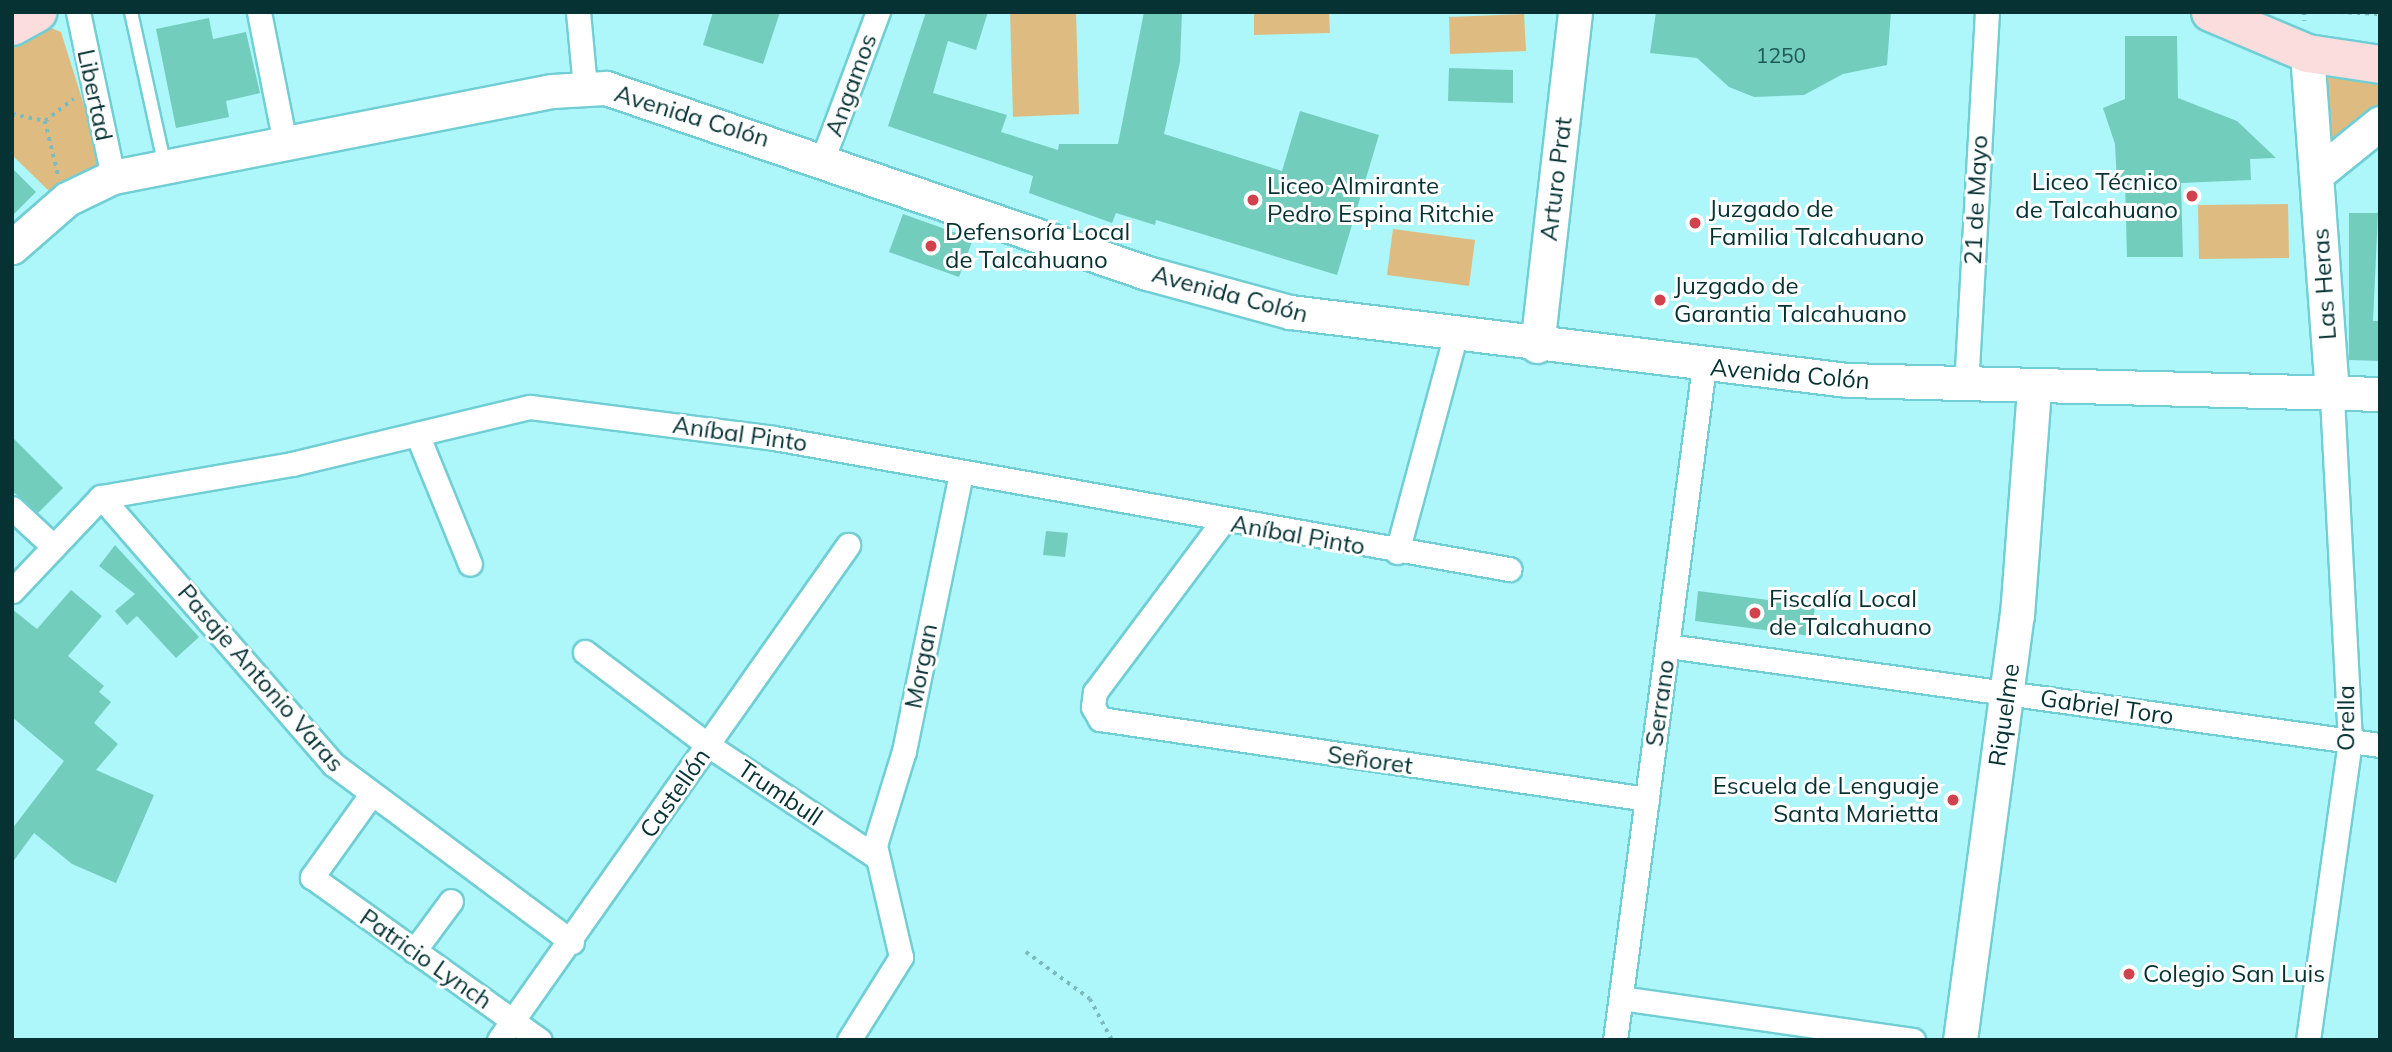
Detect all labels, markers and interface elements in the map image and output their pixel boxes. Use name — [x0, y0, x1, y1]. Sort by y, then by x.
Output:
street label: Angamos — [819, 30, 883, 140]
house number: 1250 — [1756, 42, 1806, 68]
street label: Libertad — [71, 47, 119, 143]
street label: Avenida Colón — [611, 79, 773, 153]
street label: Arturo Prat — [1534, 115, 1578, 243]
street label: 21 de Mayo — [1958, 134, 1994, 266]
place label: Liceo Técnico de Talcahuano — [2015, 168, 2178, 224]
place label: Liceo Almirante Pedro Espina Ritchie — [1267, 172, 1494, 228]
marker: Liceo Técnico de Talcahuano — [2184, 188, 2200, 204]
marker: Liceo Almirante Pedro Espina Ritchie — [1245, 192, 1261, 208]
place label: Juzgado de Familia Talcahuano — [1709, 195, 1924, 251]
marker: Juzgado de Familia Talcahuano — [1687, 215, 1703, 231]
place label: Defensoría Local de Talcahuano — [945, 218, 1130, 274]
street label: Las Heras — [2306, 227, 2342, 341]
marker: Defensoría Local de Talcahuano — [923, 238, 939, 254]
street label: Avenida Colón — [1149, 259, 1311, 329]
place label: Juzgado de Garantia Talcahuano — [1674, 272, 1907, 328]
marker: Juzgado de Garantia Talcahuano — [1652, 292, 1668, 308]
street label: Avenida Colón — [1709, 353, 1871, 395]
street label: Aníbal Pinto — [671, 410, 809, 458]
street label: Aníbal Pinto — [1229, 509, 1367, 561]
street label: Pasaje Antonio Varas — [172, 578, 350, 778]
place label: Fiscalía Local de Talcahuano — [1769, 585, 1932, 641]
marker: Fiscalía Local de Talcahuano — [1747, 605, 1763, 621]
street label: Morgan — [899, 621, 943, 711]
street label: Serrano — [1640, 658, 1680, 748]
street label: Riquelme — [1983, 662, 2025, 768]
street label: Gabriel Toro — [2038, 683, 2176, 731]
street label: Orella — [2332, 685, 2360, 751]
street label: Señoret — [1326, 740, 1414, 780]
street label: Castellón — [634, 743, 716, 843]
street label: Trumbull — [732, 754, 828, 832]
place label: Escuela de Lenguaje Santa Marietta — [1713, 772, 1939, 828]
marker: Escuela de Lenguaje Santa Marietta — [1945, 792, 1961, 808]
street label: Patricio Lynch — [354, 903, 498, 1015]
place label: Colegio San Luis — [2143, 960, 2325, 988]
marker: Colegio San Luis — [2121, 966, 2137, 982]

